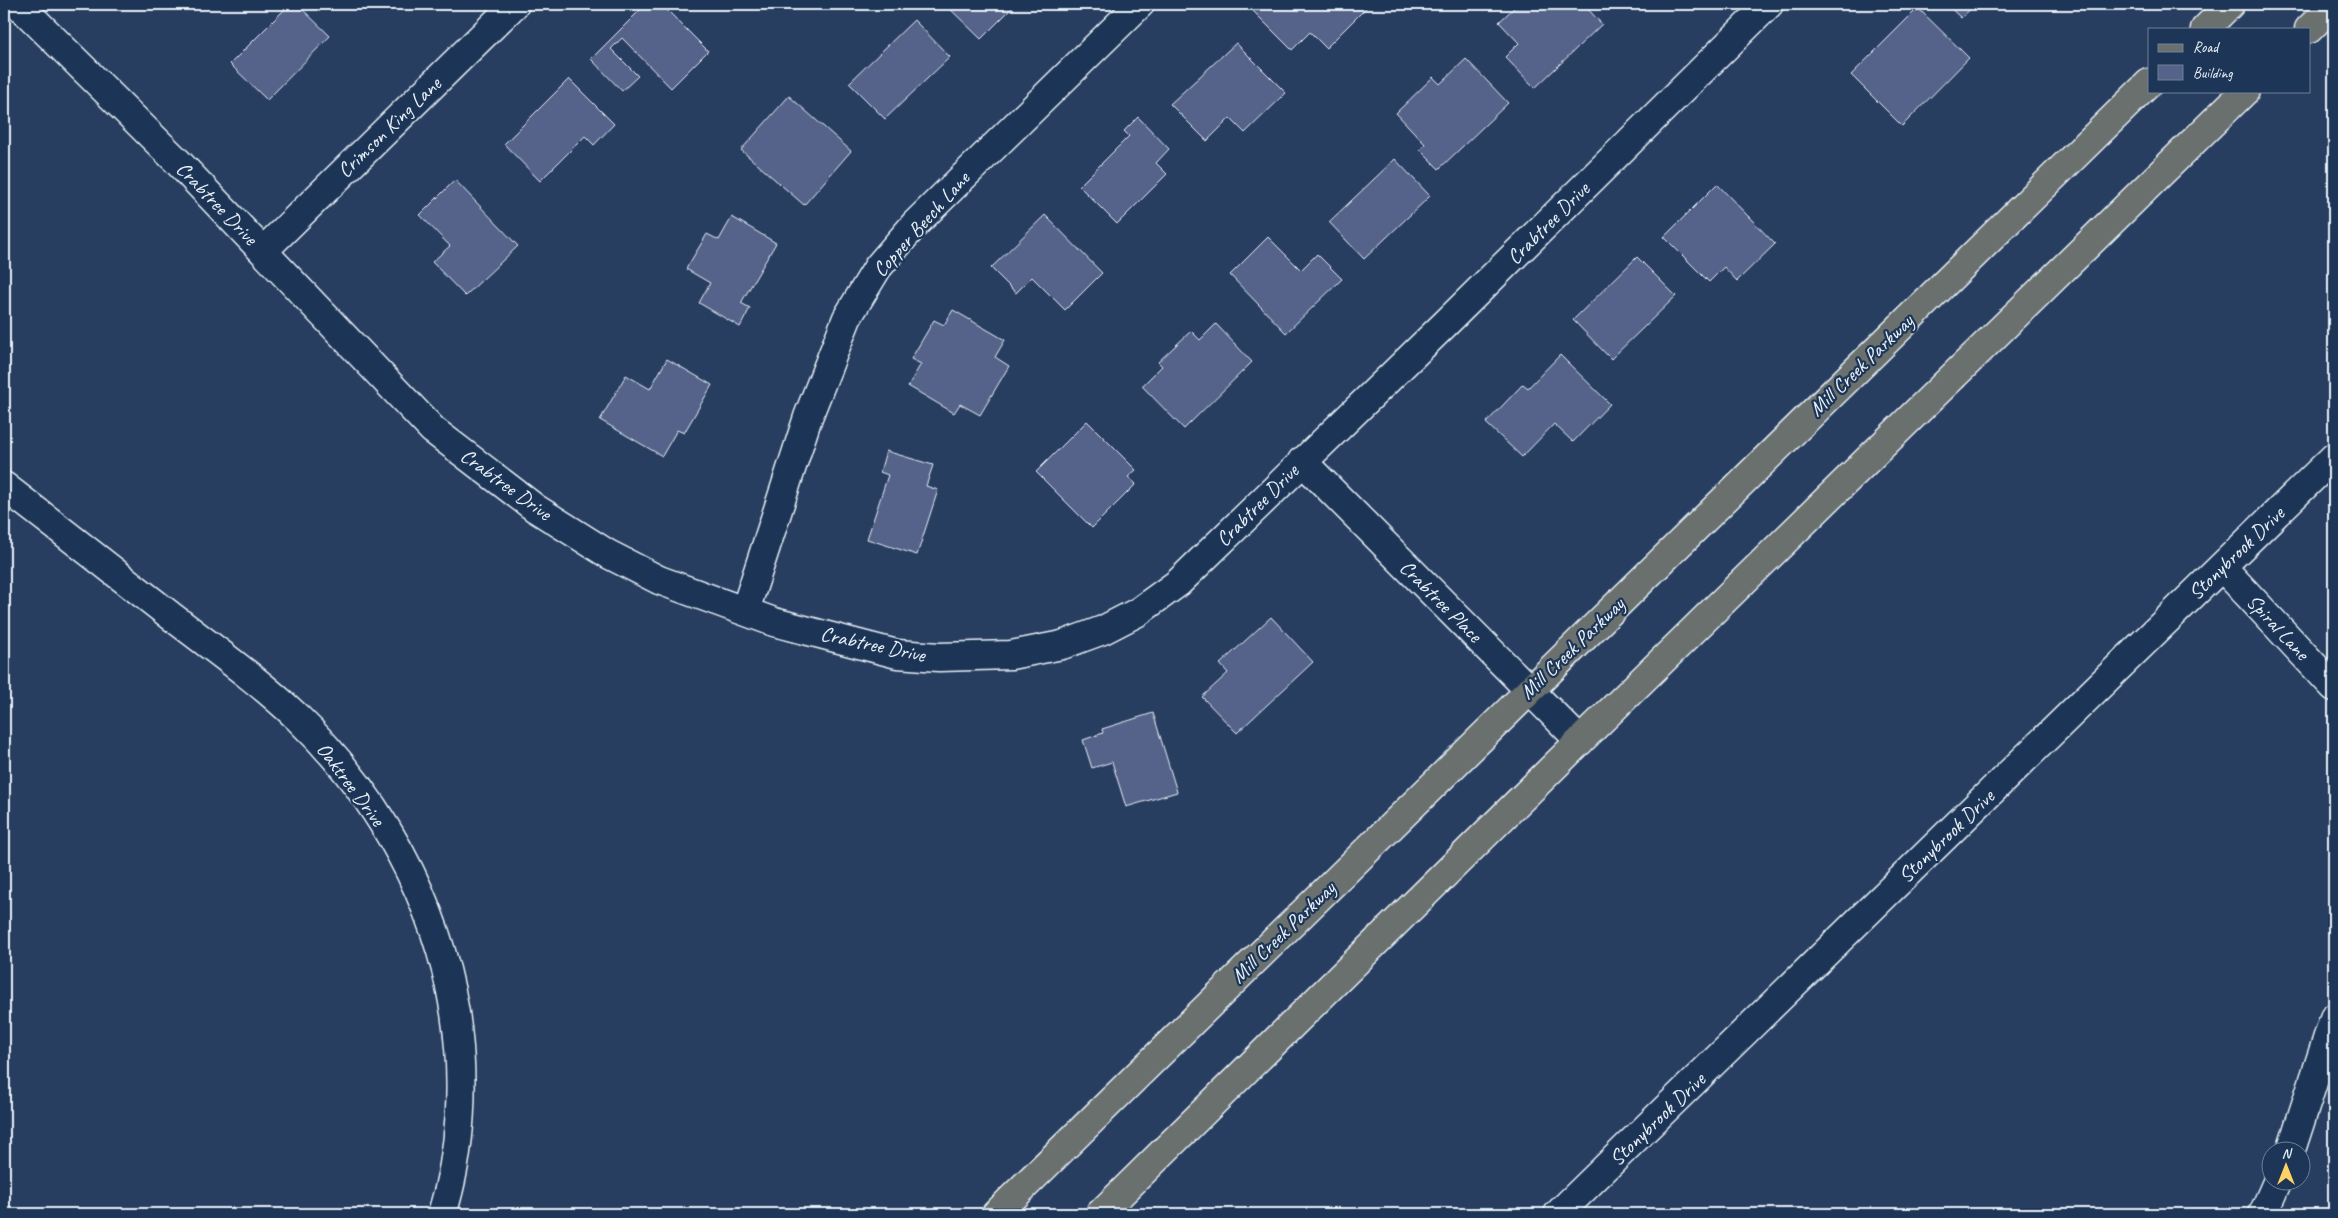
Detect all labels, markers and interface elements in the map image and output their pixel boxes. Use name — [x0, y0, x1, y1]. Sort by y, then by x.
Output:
legend — [2148, 28, 2310, 92]
text: Road — [2193, 38, 2220, 57]
text: Building — [2193, 64, 2233, 83]
street label: Crimson King Lane — [332, 70, 447, 183]
street label: Crabtree Drive — [171, 156, 264, 251]
street label: Copper Beech Lane — [867, 165, 976, 282]
street label: Crabtree Drive — [1501, 175, 1596, 270]
street label: Mill Creek Parkway — [1803, 307, 1920, 421]
street label: Crabtree Drive — [455, 442, 558, 526]
street label: Crabtree Drive — [1210, 457, 1305, 552]
street label: Stonybrook Drive — [2183, 500, 2290, 605]
street label: Crabtree Place — [1394, 554, 1489, 649]
street label: Spiral Lane — [2241, 589, 2316, 667]
street label: Mill Creek Parkway — [1514, 590, 1631, 704]
street label: Crabtree Drive — [818, 620, 929, 668]
street label: Oaktree Drive — [311, 737, 392, 832]
street label: Stonybrook Drive — [1893, 783, 2000, 888]
street label: Mill Creek Parkway — [1225, 874, 1342, 988]
street label: Stonybrook Drive — [1604, 1066, 1711, 1171]
north arrow — [2260, 1140, 2310, 1190]
text: N — [2282, 1145, 2293, 1162]

